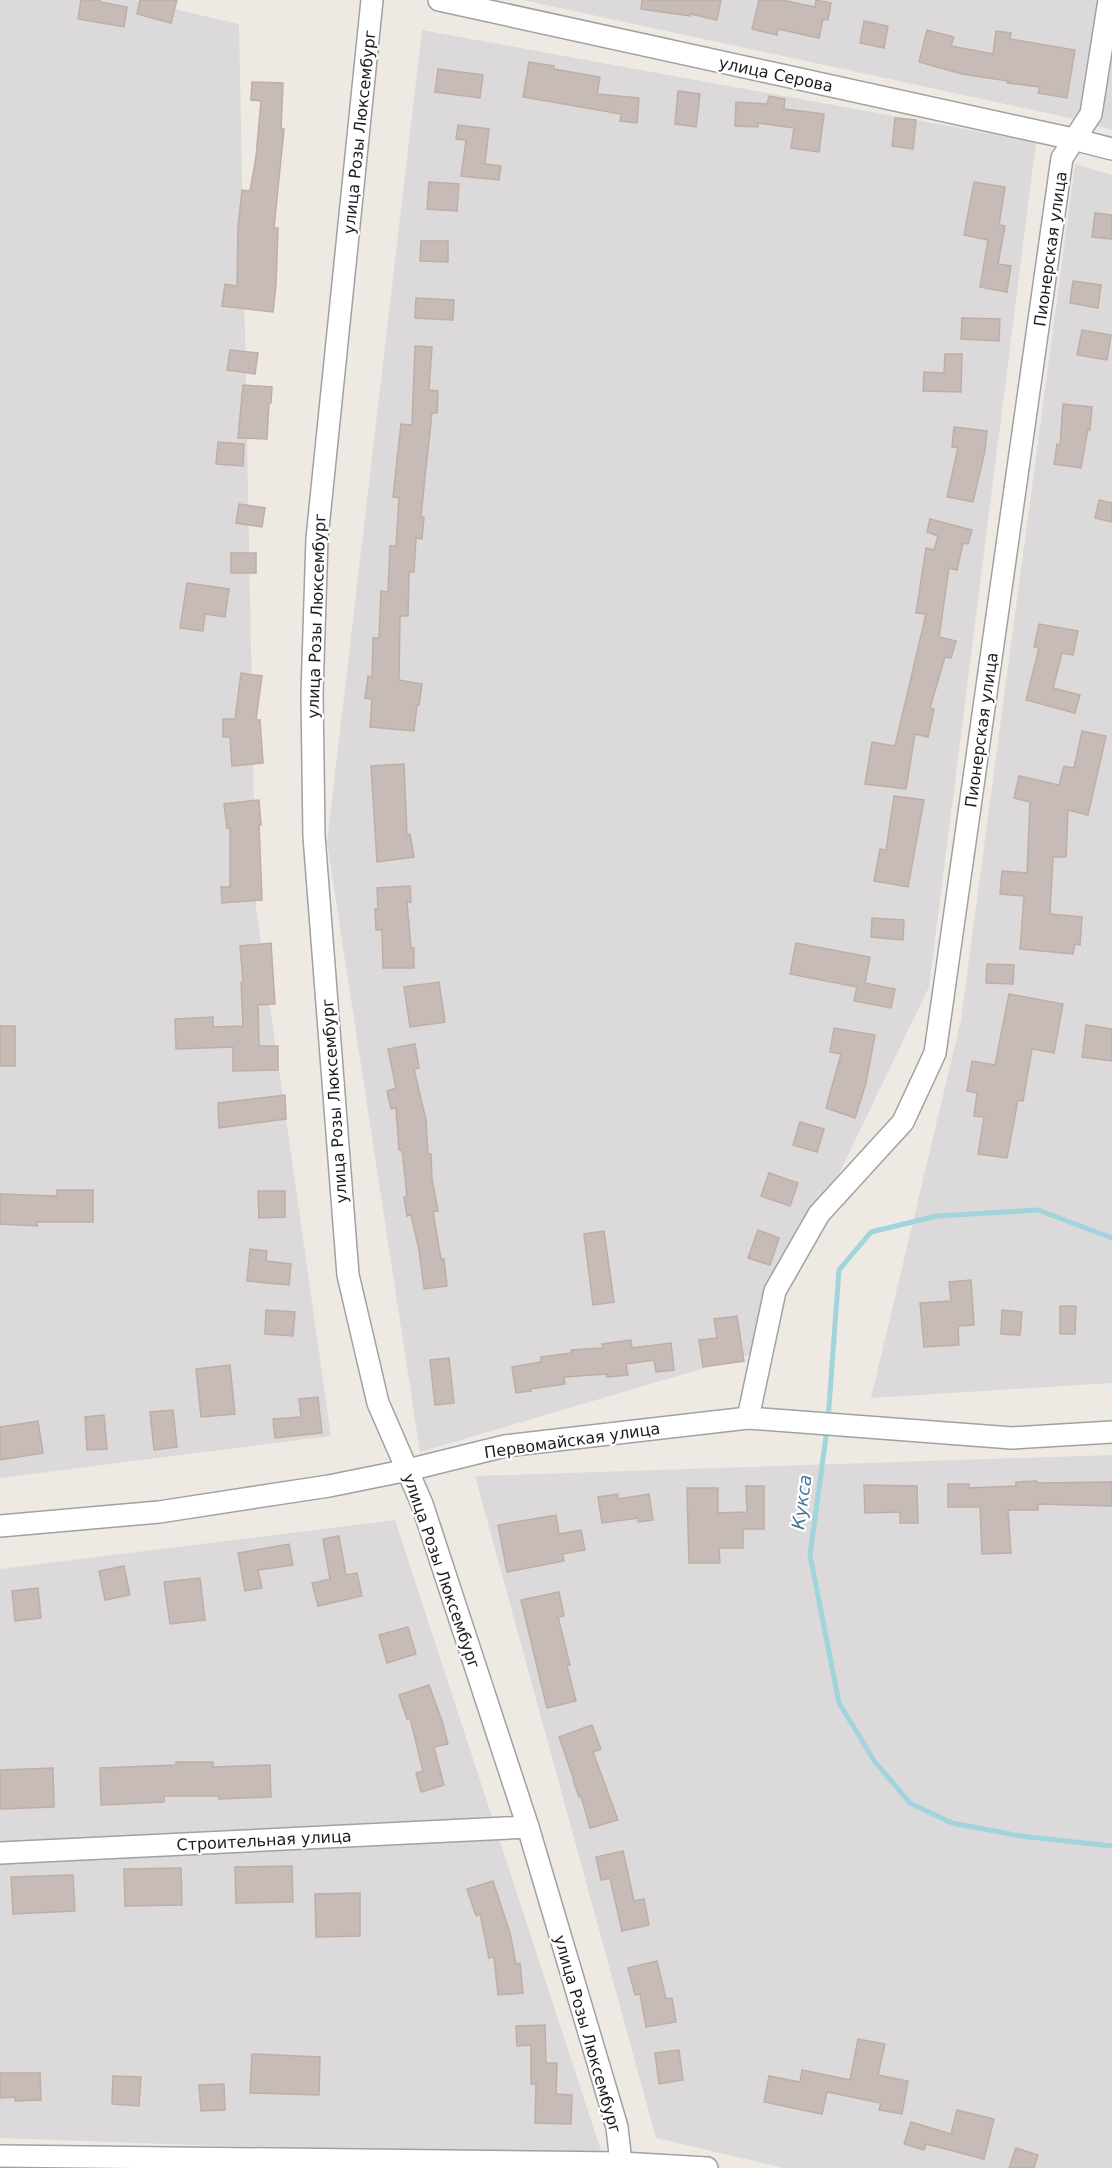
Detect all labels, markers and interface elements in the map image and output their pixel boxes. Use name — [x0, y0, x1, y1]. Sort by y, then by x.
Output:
street label: улица Розы Люксембург — [339, 29, 380, 235]
street label: улица Серова — [717, 53, 835, 96]
street label: Пионерская улица — [1030, 170, 1071, 328]
street label: улица Розы Люксембург — [303, 513, 330, 719]
street label: Пионерская улица — [961, 651, 1002, 809]
street label: улица Розы Люксембург — [318, 998, 351, 1204]
street label: Первомайская улица — [483, 1419, 661, 1462]
street label: улица Розы Люксембург — [399, 1471, 484, 1671]
water label: Кукса — [787, 1473, 816, 1531]
street label: Строительная улица — [176, 1826, 352, 1855]
street label: улица Розы Люксембург — [550, 1933, 625, 2135]

